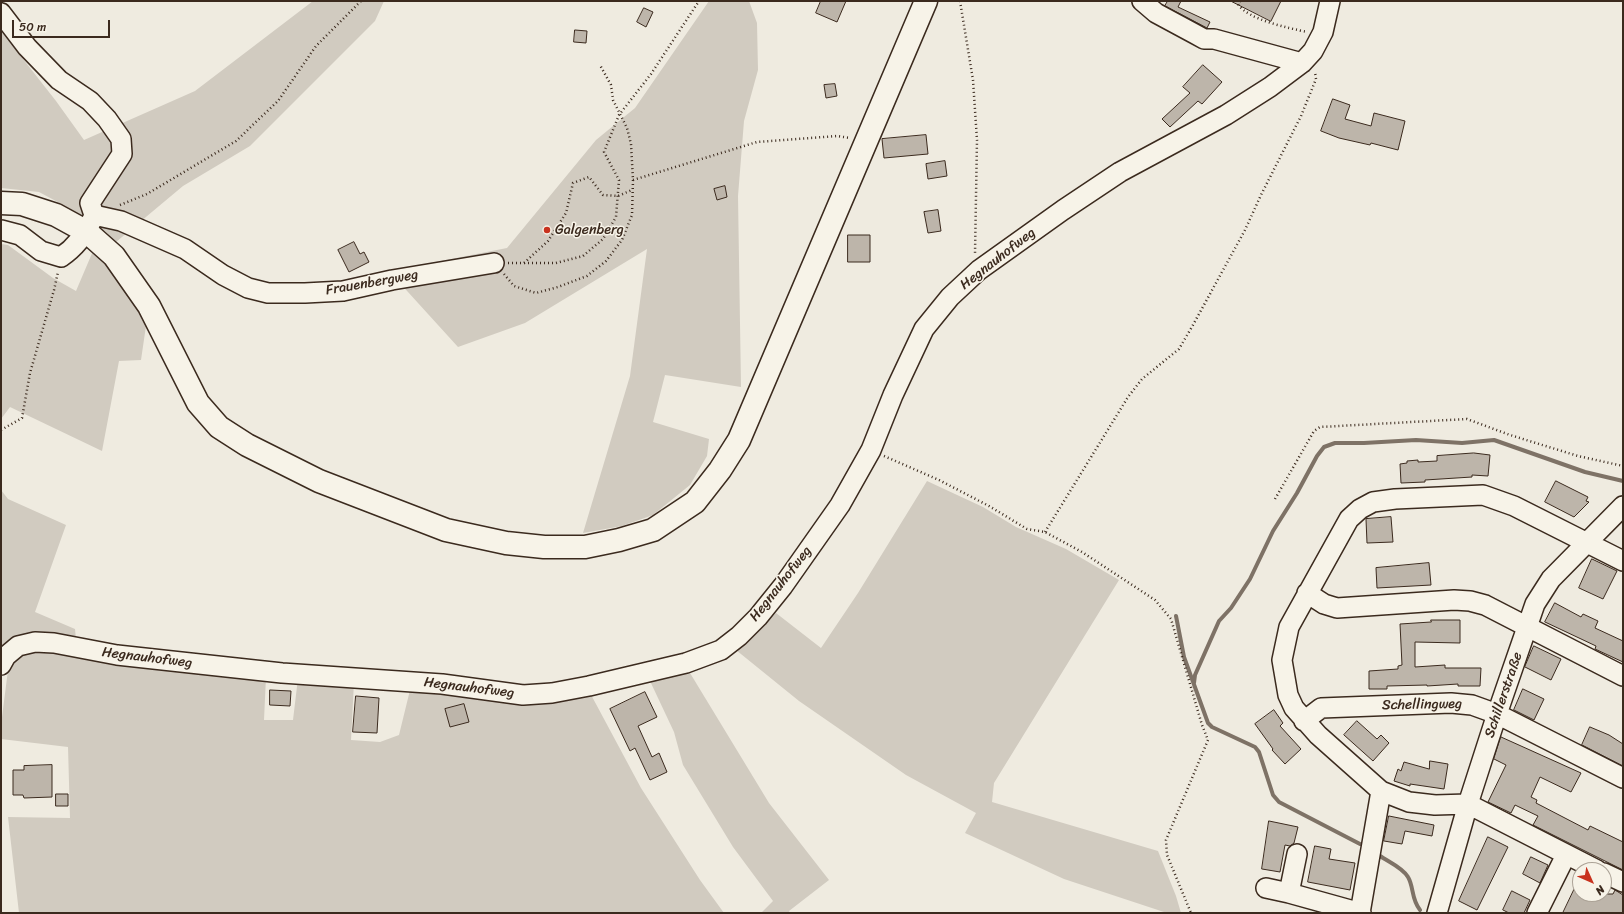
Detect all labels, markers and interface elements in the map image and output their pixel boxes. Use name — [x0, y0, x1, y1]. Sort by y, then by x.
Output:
scale bar — [14, 12, 112, 38]
text: 50 m — [19, 16, 46, 38]
place label: Galgenberg — [555, 222, 624, 238]
street label: Hegnauhofweg — [957, 224, 1039, 294]
marker: Galgenberg — [542, 225, 552, 235]
street label: Frauenbergweg — [324, 267, 420, 299]
street label: Hegnauhofweg — [746, 543, 816, 625]
street label: Hegnauhofweg — [101, 644, 193, 672]
street label: Schillerstraße — [1482, 650, 1526, 740]
street label: Hegnauhofweg — [423, 674, 515, 702]
street label: Schellingweg — [1382, 696, 1462, 714]
north arrow — [1572, 862, 1612, 902]
text: N — [1591, 881, 1610, 900]

